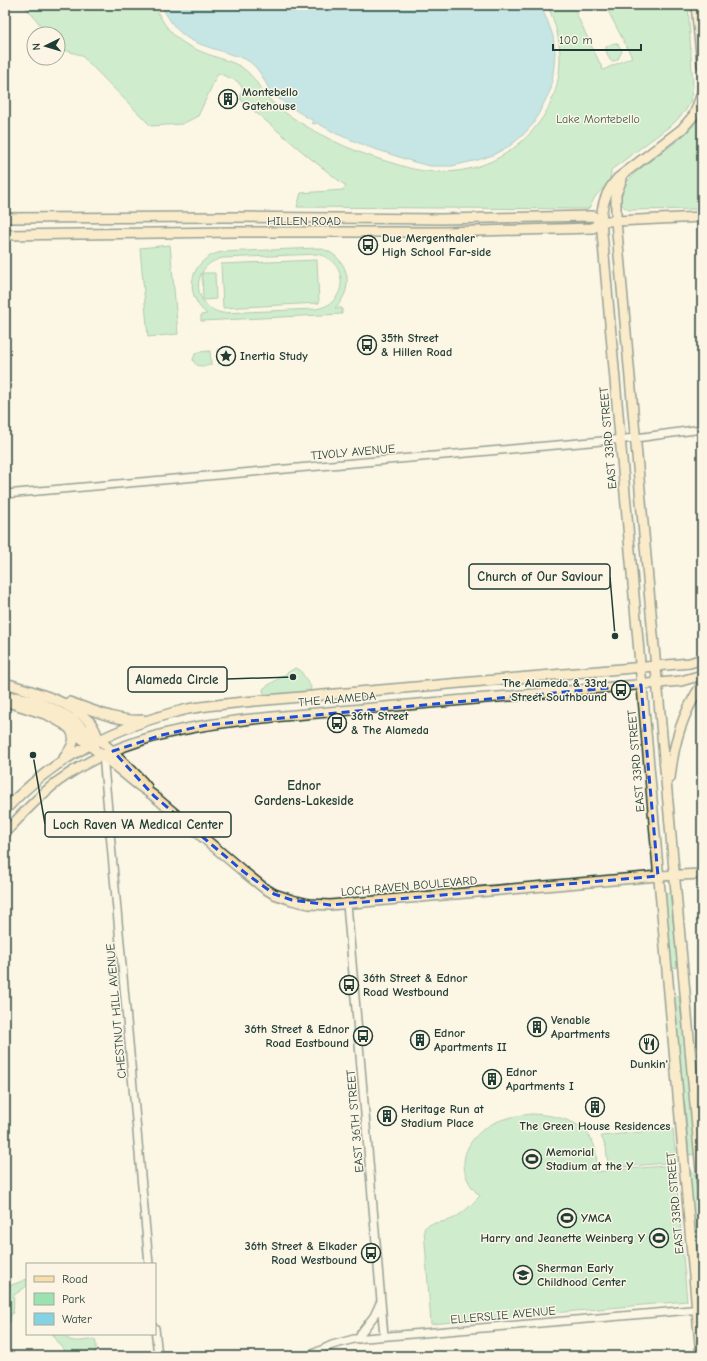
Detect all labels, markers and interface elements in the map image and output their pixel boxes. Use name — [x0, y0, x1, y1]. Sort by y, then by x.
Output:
north arrow — [26, 26, 66, 66]
scale bar — [553, 26, 641, 52]
text: 100 m — [559, 33, 592, 47]
text: N — [30, 43, 43, 51]
place label: Montebello Gatehouse — [242, 85, 298, 113]
building icon: Montebello Gatehouse — [217, 88, 239, 110]
park label: Lake Montebello — [556, 112, 640, 126]
street label: HILLEN ROAD — [267, 214, 341, 228]
place label: Due Mergenthaler High School Far-side — [382, 231, 491, 259]
bus stop icon: Due Mergenthaler High School Far-side — [357, 234, 379, 256]
place label: 35th Street & Hillen Road — [381, 331, 452, 359]
bus stop icon: 35th Street & Hillen Road — [356, 334, 378, 356]
place icon: Inertia Study — [215, 345, 237, 367]
place label: Inertia Study — [240, 349, 308, 363]
street label: EAST 33RD STREET — [596, 385, 619, 490]
street label: TIVOLY AVENUE — [310, 441, 396, 463]
callout: Church of Our Saviour — [469, 564, 610, 589]
text: Church of Our Saviour — [477, 569, 603, 584]
callout: Alameda Circle — [128, 667, 227, 692]
text: Alameda Circle — [136, 672, 219, 687]
place label: The Alameda & 33rd Street Southbound — [502, 676, 607, 704]
bus stop icon: The Alameda & 33rd Street Southbound — [610, 679, 632, 701]
street label: THE ALAMEDA — [298, 689, 376, 709]
street label: EAST 33RD STREET — [624, 708, 647, 813]
place label: 36th Street & The Alameda — [351, 709, 429, 737]
bus stop icon: 36th Street & The Alameda — [326, 712, 348, 734]
district label: Ednor Gardens-Lakeside — [254, 778, 354, 808]
callout: Loch Raven VA Medical Center — [45, 812, 231, 837]
text: Loch Raven VA Medical Center — [53, 817, 224, 832]
street label: LOCH RAVEN BOULEVARD — [340, 873, 478, 899]
street label: CHESTNUT HILL AVENUE — [103, 943, 129, 1079]
place label: 36th Street & Ednor Road Westbound — [363, 971, 468, 999]
bus stop icon: 36th Street & Ednor Road Westbound — [338, 974, 360, 996]
place label: Venable Apartments — [551, 1013, 610, 1041]
building icon: Venable Apartments — [526, 1016, 548, 1038]
place label: 36th Street & Ednor Road Eastbound — [245, 1022, 349, 1050]
bus stop icon: 36th Street & Ednor Road Eastbound — [352, 1025, 374, 1047]
place label: Ednor Apartments II — [434, 1026, 507, 1054]
building icon: Ednor Apartments II — [409, 1029, 431, 1051]
restaurant icon: Dunkin' — [638, 1033, 660, 1055]
place label: Dunkin' — [630, 1057, 668, 1071]
place label: Ednor Apartments I — [506, 1065, 574, 1093]
street label: EAST 36TH STREET — [343, 1068, 366, 1173]
building icon: Ednor Apartments I — [481, 1068, 503, 1090]
building icon: The Green House Residences — [584, 1096, 606, 1118]
place label: Heritage Run at Stadium Place — [401, 1102, 485, 1130]
building icon: Heritage Run at Stadium Place — [376, 1105, 398, 1127]
place label: The Green House Residences — [520, 1119, 670, 1133]
place label: Memorial Stadium at the Y — [546, 1145, 633, 1173]
sports icon: Memorial Stadium at the Y — [521, 1148, 543, 1170]
street label: EAST 33RD STREET — [663, 1150, 686, 1255]
sports icon: YMCA — [556, 1207, 578, 1229]
place label: YMCA — [581, 1211, 612, 1225]
sports icon: Harry and Jeanette Weinberg Y — [648, 1227, 670, 1249]
place label: Harry and Jeanette Weinberg Y — [481, 1231, 645, 1245]
place label: 36th Street & Elkader Road Westbound — [245, 1239, 357, 1267]
bus stop icon: 36th Street & Elkader Road Westbound — [360, 1242, 382, 1264]
place label: Sherman Early Childhood Center — [537, 1261, 626, 1289]
legend — [26, 1263, 156, 1335]
school or university icon: Sherman Early Childhood Center — [512, 1264, 534, 1286]
text: Road — [62, 1272, 88, 1286]
text: Park — [62, 1292, 85, 1306]
street label: ELLERSLIE AVENUE — [450, 1303, 556, 1327]
text: Water — [62, 1312, 92, 1326]

